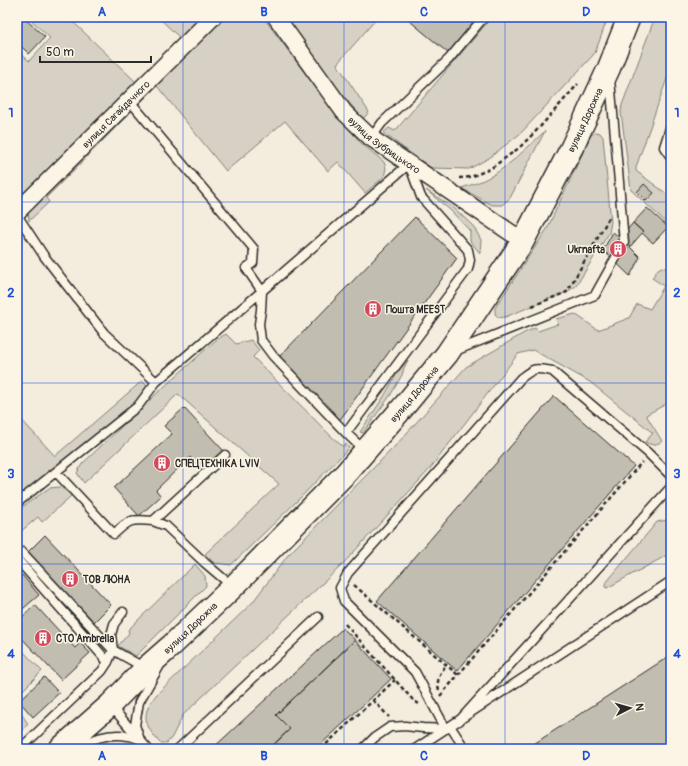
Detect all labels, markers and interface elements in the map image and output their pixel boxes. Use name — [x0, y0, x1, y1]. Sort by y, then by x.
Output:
text: A — [98, 4, 107, 20]
text: B — [260, 4, 268, 20]
text: C — [420, 4, 428, 20]
text: D — [582, 4, 590, 20]
scale bar — [40, 38, 151, 64]
text: 50 m — [46, 45, 74, 60]
street label: вулиця Сагайдачного — [80, 78, 153, 151]
street label: вулиця Дорожна — [565, 86, 606, 154]
text: 1 — [8, 105, 14, 121]
text: 1 — [674, 105, 680, 121]
street label: вулиця Зубрицького — [345, 114, 423, 177]
building icon: Ukrnafta — [608, 239, 628, 259]
place label: Ukrnafta — [568, 244, 605, 256]
text: 2 — [7, 285, 15, 301]
text: 2 — [673, 285, 681, 301]
building icon: Пошта MEEST — [363, 299, 383, 319]
place label: Пошта MEEST — [386, 304, 446, 316]
street label: вулиця Дорожна — [388, 364, 442, 425]
building icon: СПЕЦТЕХНІКА LVIV — [152, 453, 172, 473]
place label: СПЕЦТЕХНІКА LVIV — [175, 458, 260, 470]
text: 3 — [7, 466, 15, 482]
text: 3 — [673, 466, 681, 482]
building icon: ТОВ ЛЮНА — [60, 569, 80, 589]
place label: ТОВ ЛЮНА — [82, 574, 131, 586]
street label: вулиця Дорожна — [161, 600, 220, 657]
building icon: СТО Ambrella — [33, 628, 53, 648]
place label: СТО Ambrella — [56, 633, 114, 645]
text: 4 — [7, 646, 15, 662]
text: 4 — [673, 646, 681, 662]
north arrow — [610, 688, 650, 728]
text: N — [633, 703, 646, 712]
text: A — [98, 748, 107, 764]
text: B — [260, 748, 268, 764]
text: C — [420, 748, 428, 764]
text: D — [582, 748, 590, 764]

